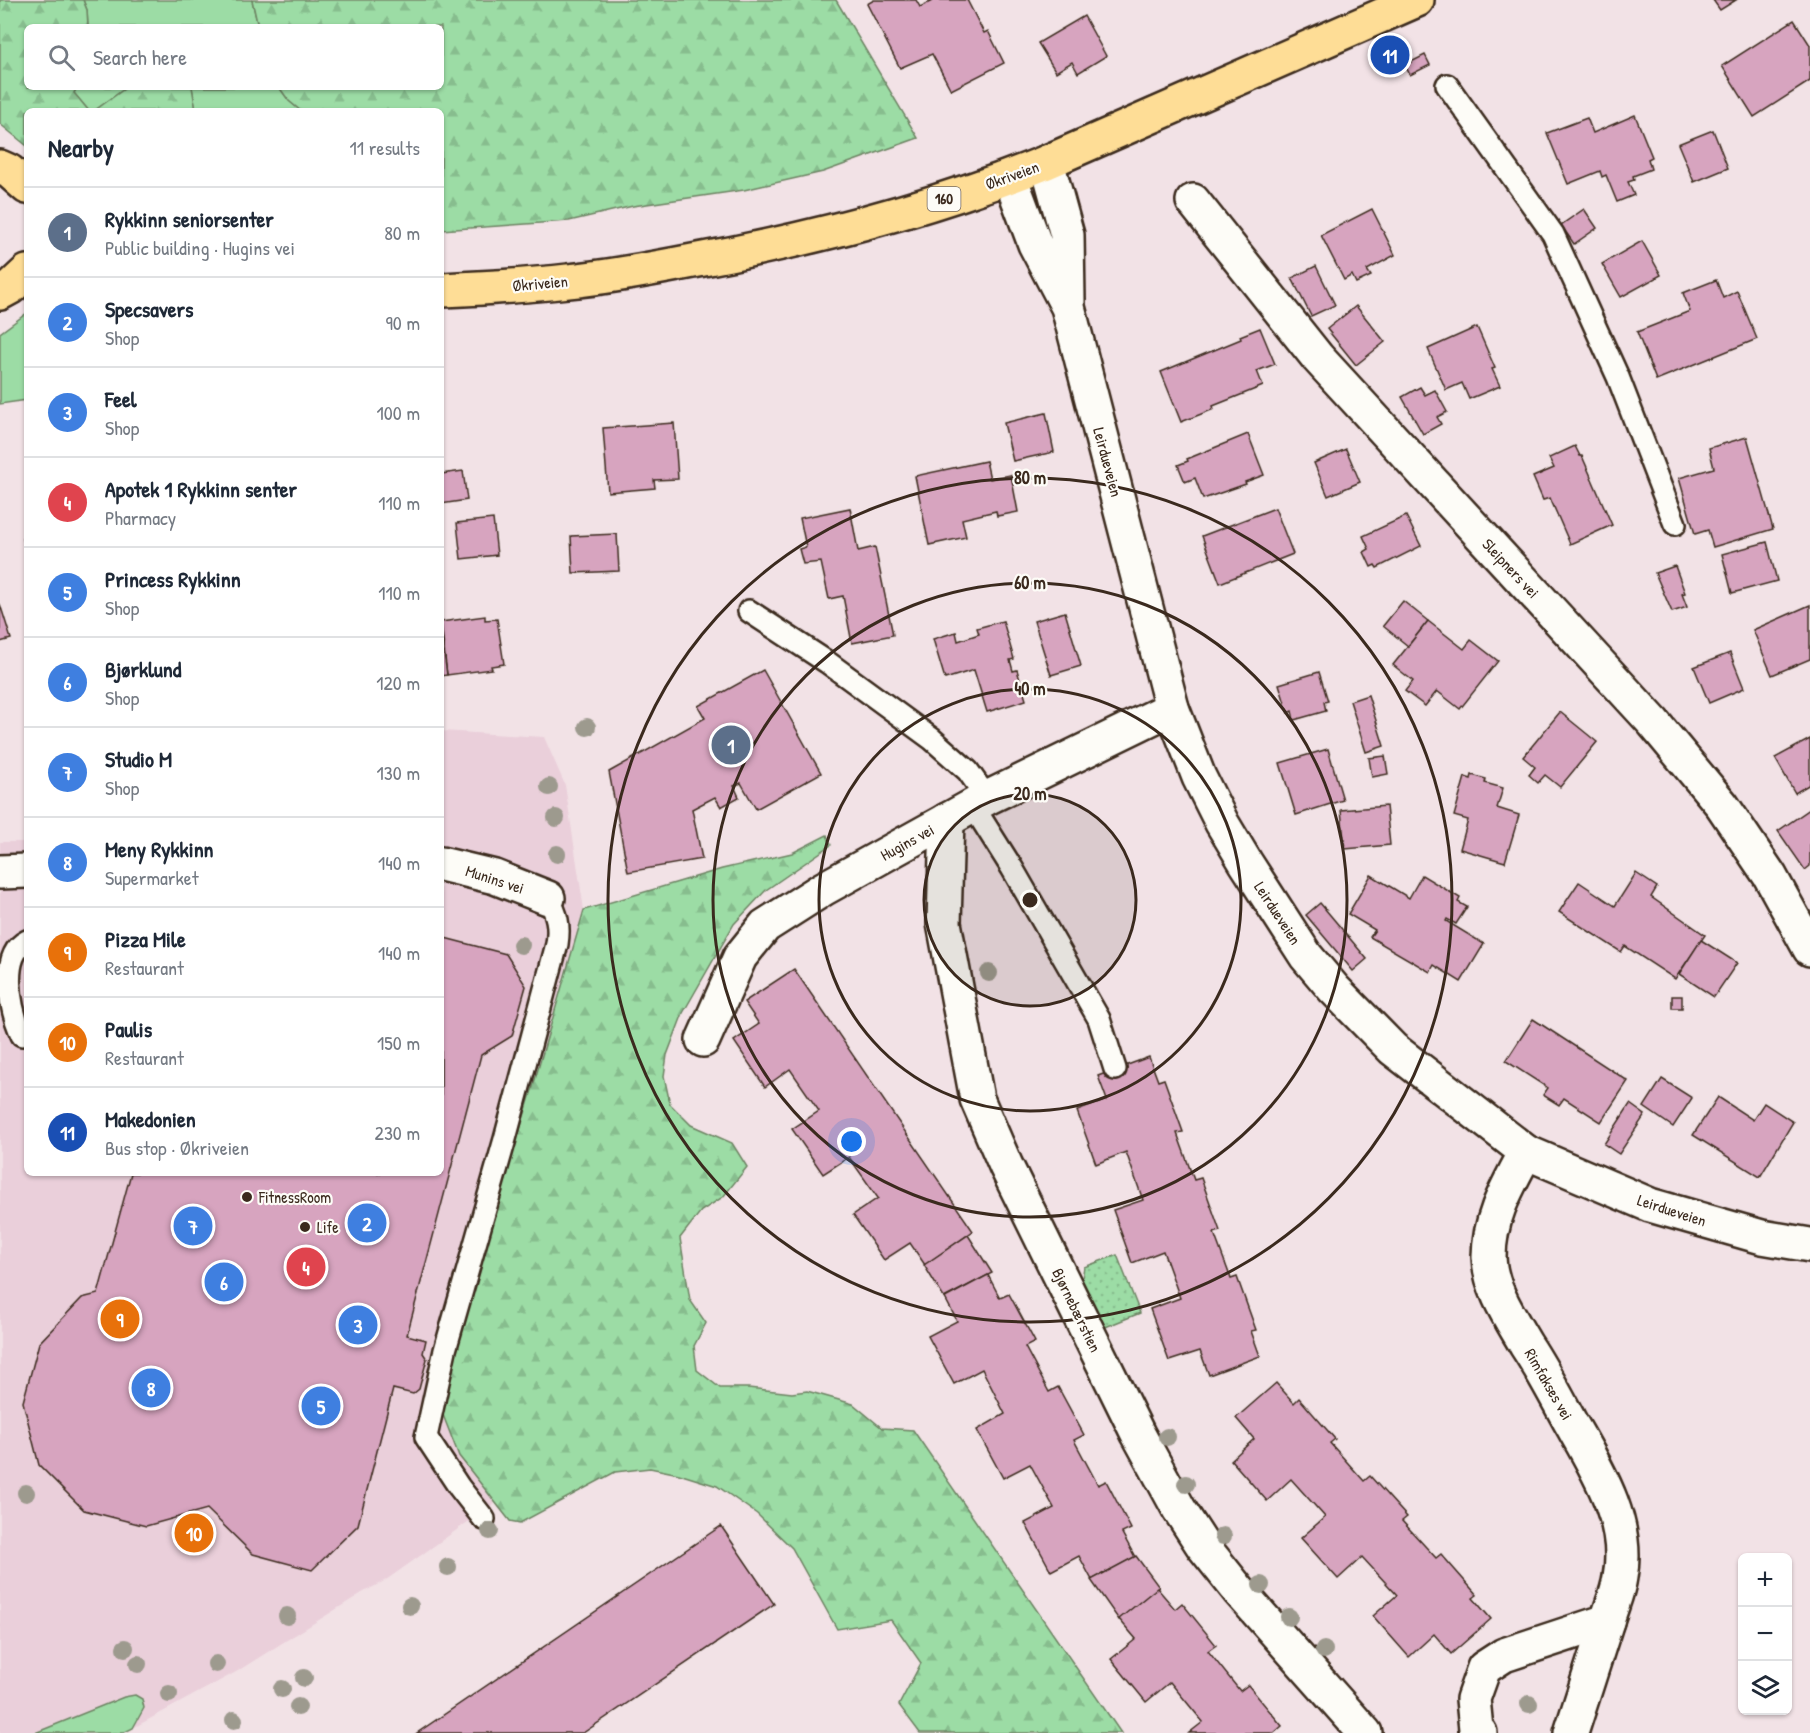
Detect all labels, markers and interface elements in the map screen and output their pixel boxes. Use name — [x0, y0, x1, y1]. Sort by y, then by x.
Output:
search box — [24, 24, 444, 90]
pin: 11 — [1370, 32, 1410, 78]
icon: search — [45, 41, 78, 74]
text: Search here — [93, 42, 187, 72]
text: Nearby — [48, 130, 114, 165]
text: 11 results — [350, 134, 420, 161]
street label: Økriveien — [982, 155, 1042, 195]
road number: 160 — [928, 187, 960, 211]
text: Rykkinn seniorsenter — [105, 204, 274, 234]
text: 1 — [64, 219, 71, 246]
text: 80 m — [384, 219, 420, 246]
text: Public building · Hugins vei — [105, 234, 295, 261]
street label: Økriveien — [511, 270, 569, 296]
text: Specsavers — [105, 294, 193, 324]
text: 2 — [63, 309, 72, 336]
text: 90 m — [386, 309, 420, 336]
text: Shop — [105, 324, 139, 351]
text: Feel — [105, 384, 137, 414]
text: 3 — [63, 399, 72, 426]
text: 100 m — [377, 399, 420, 426]
text: Shop — [105, 414, 139, 441]
street label: Leirdueveien — [1088, 425, 1128, 499]
text: 80 m — [1014, 465, 1046, 490]
text: Apotek 1 Rykkinn senter — [105, 474, 297, 504]
text: 4 — [64, 489, 71, 516]
text: 110 m — [378, 489, 420, 516]
text: Pharmacy — [105, 504, 176, 531]
street label: Sleipners vei — [1478, 533, 1544, 603]
text: Princess Rykkinn — [105, 564, 241, 594]
text: 60 m — [1014, 570, 1046, 595]
text: 5 — [63, 579, 72, 606]
text: 110 m — [378, 579, 420, 606]
text: Shop — [105, 594, 139, 621]
text: Bjørklund — [105, 654, 181, 684]
text: 6 — [64, 669, 71, 696]
text: 120 m — [376, 669, 420, 696]
text: 40 m — [1014, 676, 1046, 701]
text: Shop — [105, 684, 139, 711]
pin: 1 — [712, 722, 750, 768]
text: Studio M — [105, 744, 172, 774]
text: 7 — [63, 759, 72, 786]
text: 130 m — [377, 759, 420, 786]
text: Shop — [105, 774, 139, 801]
text: 20 m — [1014, 781, 1046, 806]
street label: Hugins vei — [876, 818, 938, 866]
text: Meny Rykkinn — [105, 834, 214, 864]
text: 8 — [63, 849, 72, 876]
text: 140 m — [378, 849, 420, 876]
street label: Munins vei — [463, 859, 527, 899]
text: Supermarket — [105, 864, 199, 891]
street label: Leirdueveien — [1249, 877, 1307, 949]
centre of rings — [1020, 890, 1040, 910]
text: Pizza Mile — [105, 924, 186, 954]
text: 9 — [64, 939, 71, 966]
text: 140 m — [378, 939, 420, 966]
text: Restaurant — [105, 954, 184, 981]
text: Paulis — [105, 1014, 152, 1044]
text: 10 — [59, 1029, 76, 1056]
text: 150 m — [377, 1029, 420, 1056]
text: Restaurant — [105, 1044, 184, 1071]
text: Makedonien — [105, 1104, 196, 1134]
text: 11 — [60, 1119, 75, 1146]
text: 230 m — [375, 1119, 420, 1146]
your location — [837, 1127, 866, 1156]
text: Bus stop · Økriveien — [105, 1134, 249, 1161]
place label: FitnessRoom — [258, 1186, 331, 1208]
street label: Leirdueveien — [1635, 1189, 1709, 1231]
marker: FitnessRoom — [240, 1190, 254, 1204]
pin: 2 — [348, 1200, 386, 1246]
pin: 7 — [174, 1204, 212, 1248]
place label: Life — [317, 1216, 339, 1238]
marker: Life — [298, 1220, 312, 1234]
pin: 4 — [286, 1244, 326, 1290]
pin: 6 — [204, 1260, 244, 1304]
street label: Bjørnebærstien — [1047, 1264, 1107, 1356]
pin: 9 — [100, 1296, 140, 1342]
pin: 3 — [338, 1302, 378, 1348]
street label: Rimfakses vei — [1520, 1344, 1578, 1424]
pin: 8 — [132, 1366, 170, 1410]
pin: 5 — [302, 1384, 340, 1428]
pin: 10 — [174, 1510, 214, 1556]
map controls — [1738, 1553, 1792, 1715]
button: + — [1738, 1553, 1792, 1607]
button: − — [1738, 1607, 1792, 1661]
button: layers — [1738, 1661, 1792, 1715]

